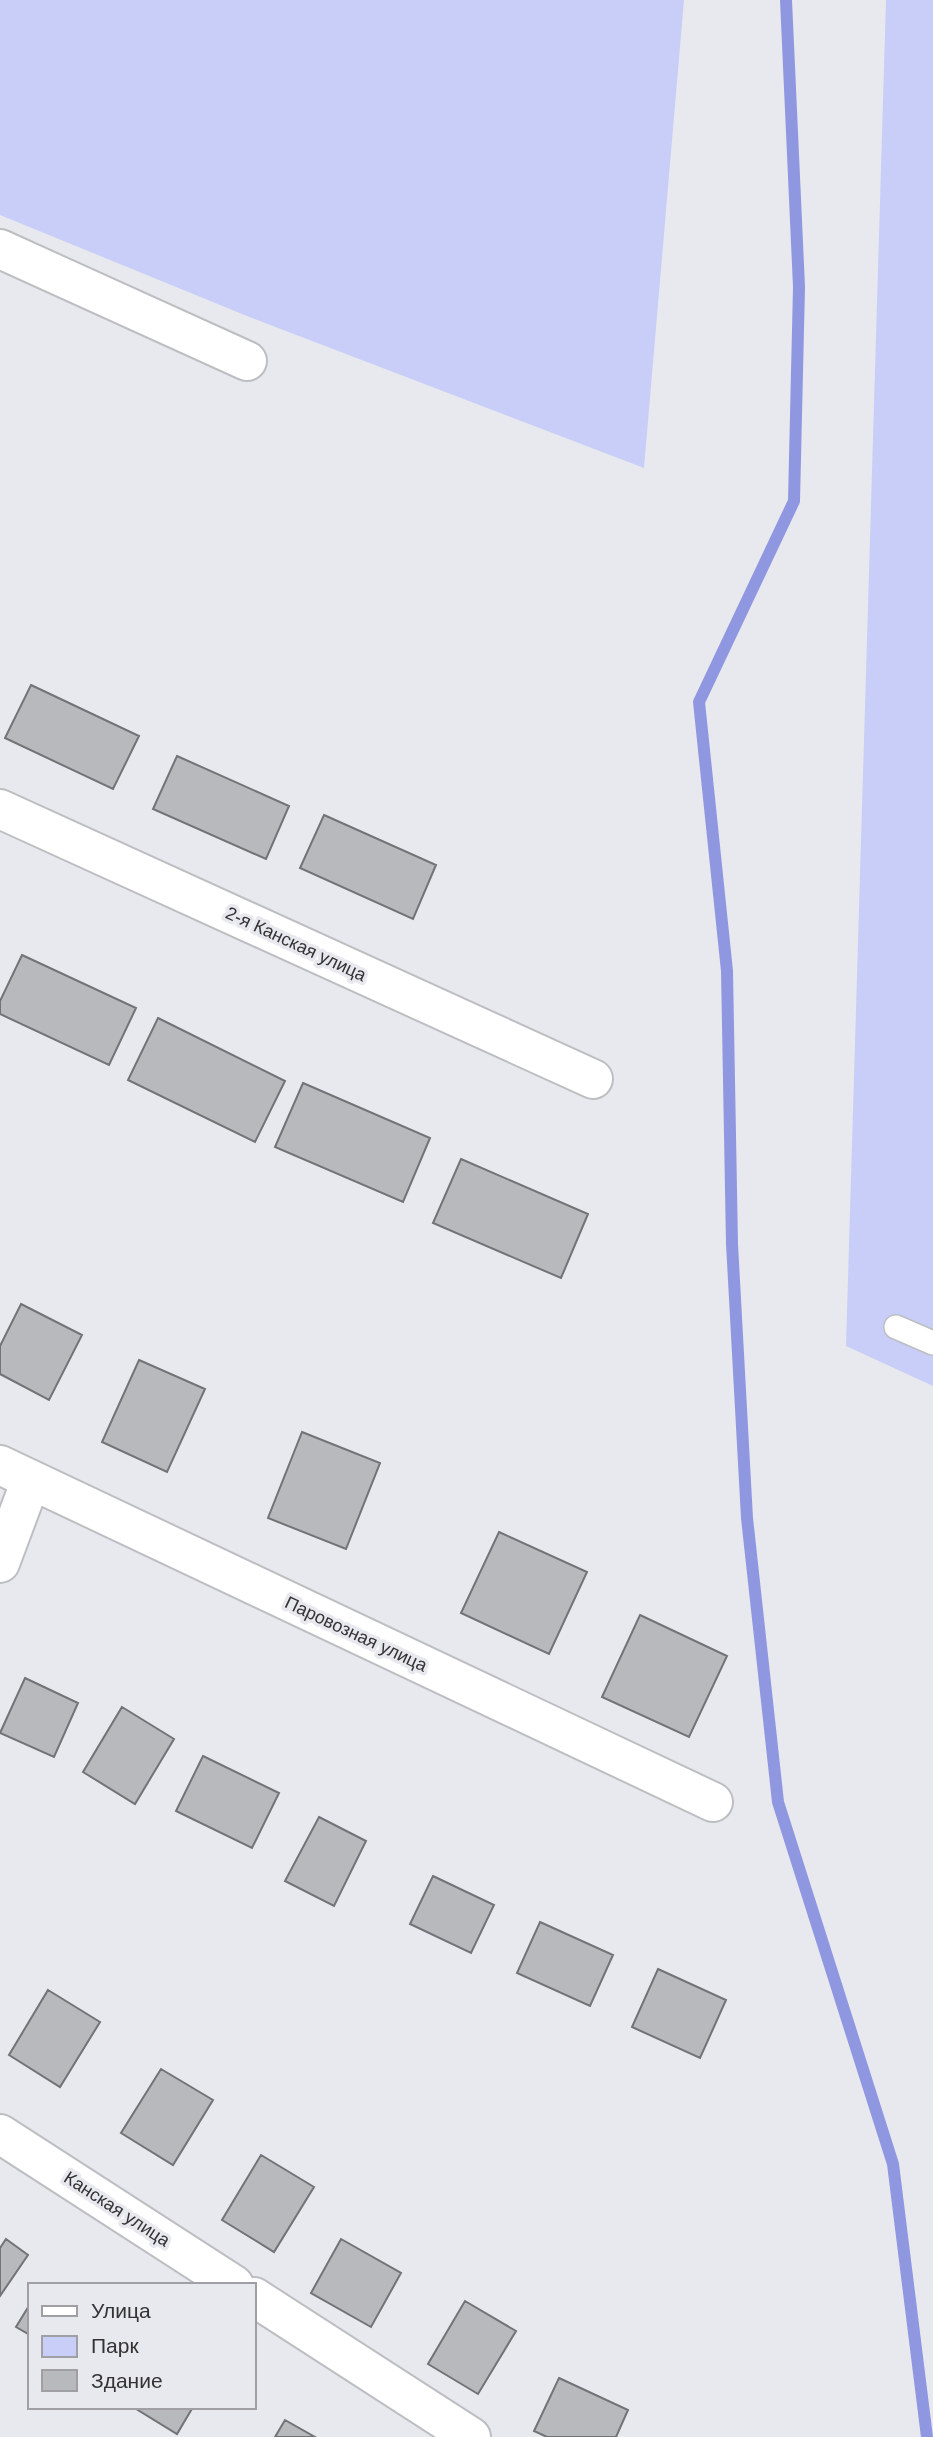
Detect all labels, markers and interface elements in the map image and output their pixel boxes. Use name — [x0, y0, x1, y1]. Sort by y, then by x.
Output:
street label: 2-я Канская улица — [223, 903, 370, 986]
street label: Паровозная улица — [282, 1592, 431, 1676]
street label: Канская улица — [60, 2167, 174, 2251]
legend — [28, 2283, 256, 2409]
text: Улица — [91, 2299, 151, 2322]
text: Парк — [91, 2334, 139, 2357]
text: Здание — [91, 2369, 163, 2392]

